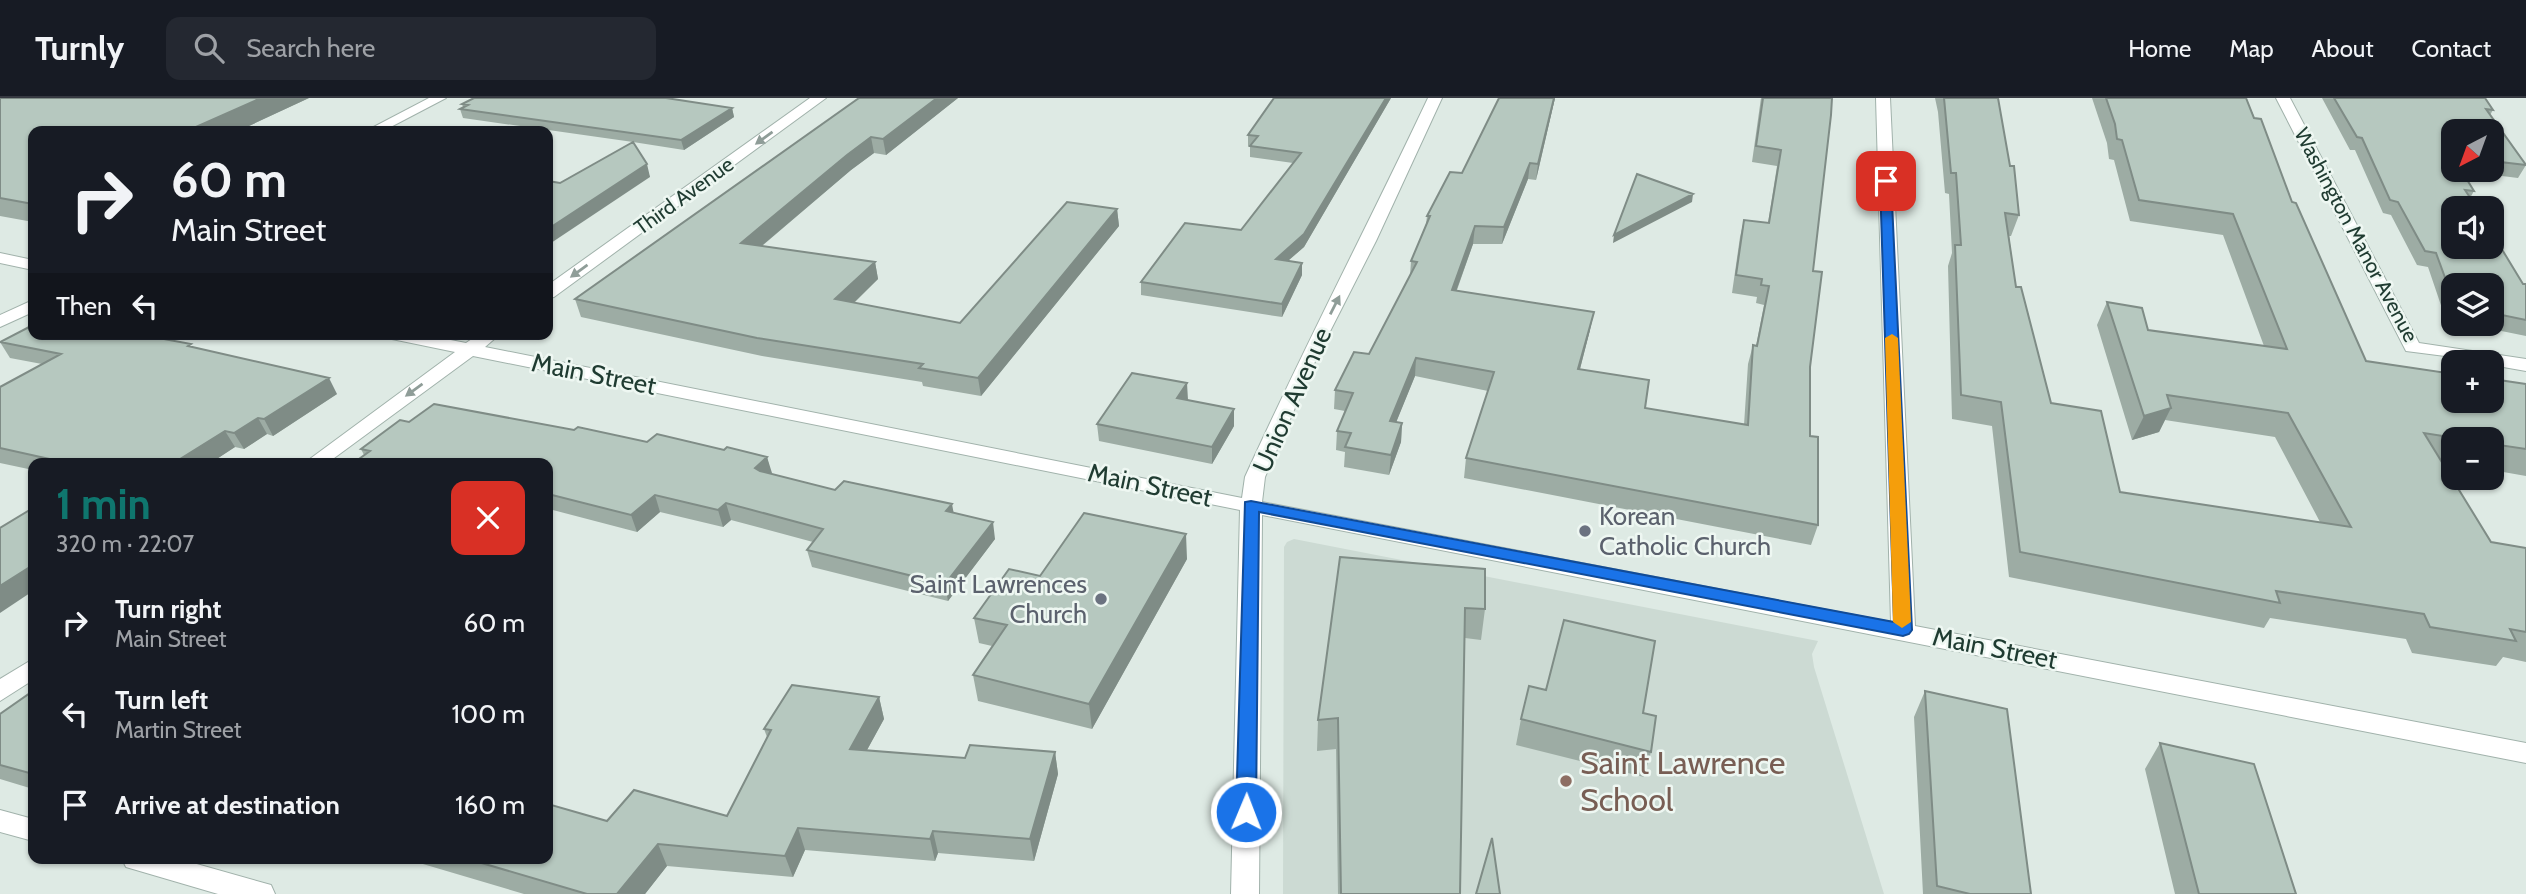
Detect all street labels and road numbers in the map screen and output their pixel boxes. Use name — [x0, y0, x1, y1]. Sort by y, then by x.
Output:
street label: Washington Manor Avenue — [2289, 123, 2424, 346]
street label: Third Avenue — [629, 151, 738, 240]
street label: Union Avenue — [1246, 322, 1338, 478]
street label: Main Street — [529, 346, 659, 402]
street label: Main Street — [1085, 456, 1215, 514]
street label: Main Street — [1930, 620, 2060, 676]

